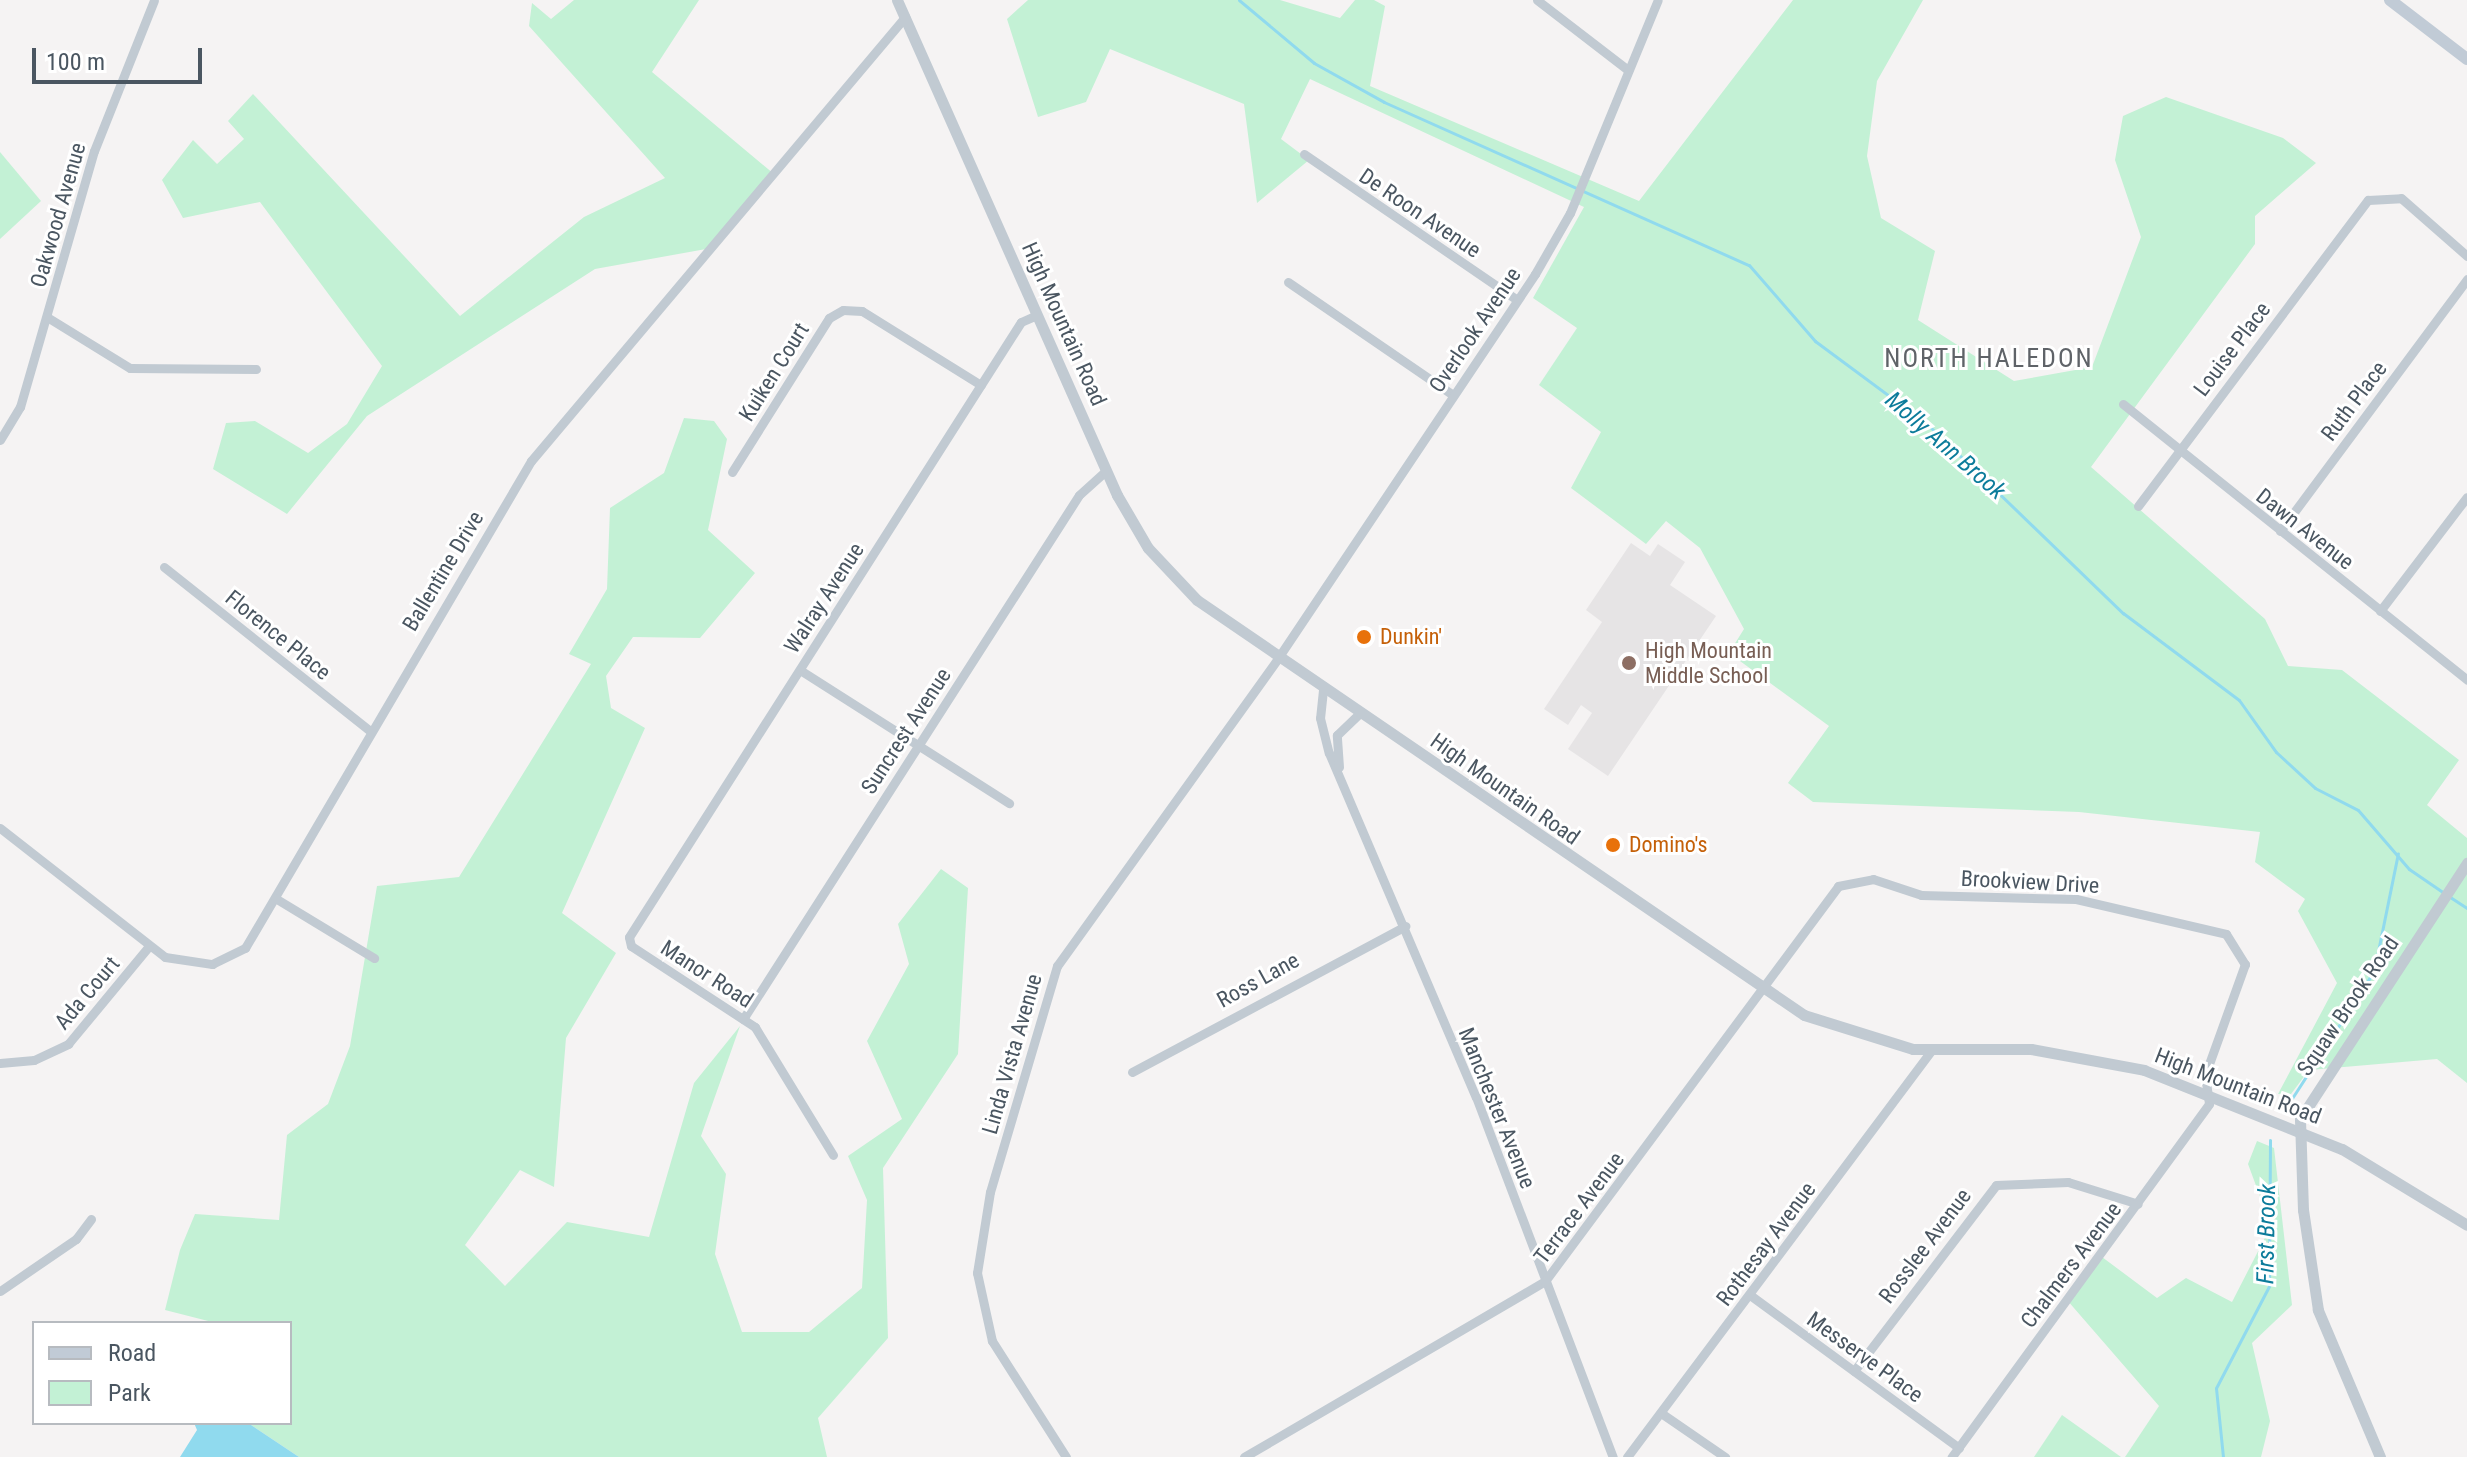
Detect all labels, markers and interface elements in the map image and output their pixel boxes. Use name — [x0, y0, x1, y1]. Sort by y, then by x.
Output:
scale bar — [36, 32, 206, 82]
text: 100 m — [46, 48, 105, 76]
street label: Oakwood Avenue — [25, 140, 91, 290]
street label: De Roon Avenue — [1354, 163, 1486, 263]
street label: High Mountain Road — [1016, 238, 1112, 410]
street label: Overlook Avenue — [1424, 263, 1526, 397]
street label: Louise Place — [2188, 297, 2276, 401]
street label: Kuiken Court — [733, 318, 815, 426]
district label: NORTH HALEDON — [1884, 343, 2094, 375]
street label: Ruth Place — [2316, 356, 2392, 446]
water label: Molly Ann Brook — [1879, 386, 2011, 506]
street label: Dawn Avenue — [2251, 483, 2359, 575]
street label: Ballentine Drive — [397, 506, 489, 636]
street label: Walray Avenue — [779, 538, 869, 658]
street label: Florence Place — [220, 584, 336, 686]
place label: Dunkin' — [1380, 624, 1442, 650]
marker: Dunkin' — [1355, 628, 1373, 646]
place label: High Mountain Middle School — [1645, 637, 1772, 688]
marker: High Mountain Middle School — [1620, 654, 1638, 672]
street label: Suncrest Avenue — [856, 663, 956, 799]
street label: High Mountain Road — [1425, 728, 1585, 850]
place label: Domino's — [1629, 832, 1707, 858]
marker: Domino's — [1604, 836, 1622, 854]
street label: Brookview Drive — [1960, 865, 2100, 899]
street label: Squaw Brook Road — [2292, 931, 2404, 1081]
street label: Manor Road — [656, 934, 758, 1014]
street label: Ross Lane — [1212, 947, 1304, 1013]
street label: Ada Court — [49, 951, 125, 1035]
street label: Linda Vista Avenue — [977, 971, 1047, 1137]
street label: Manchester Avenue — [1453, 1024, 1541, 1192]
street label: High Mountain Road — [2151, 1042, 2325, 1130]
street label: Terrace Avenue — [1528, 1147, 1630, 1269]
street label: Rothesay Avenue — [1711, 1177, 1821, 1311]
street label: Rosslee Avenue — [1873, 1183, 1977, 1309]
water label: First Brook — [2252, 1184, 2282, 1284]
street label: Chalmers Avenue — [2015, 1197, 2127, 1333]
street label: Messerve Place — [1802, 1306, 1928, 1408]
legend — [32, 1321, 292, 1425]
text: Road — [108, 1339, 156, 1367]
text: Park — [108, 1379, 151, 1407]

